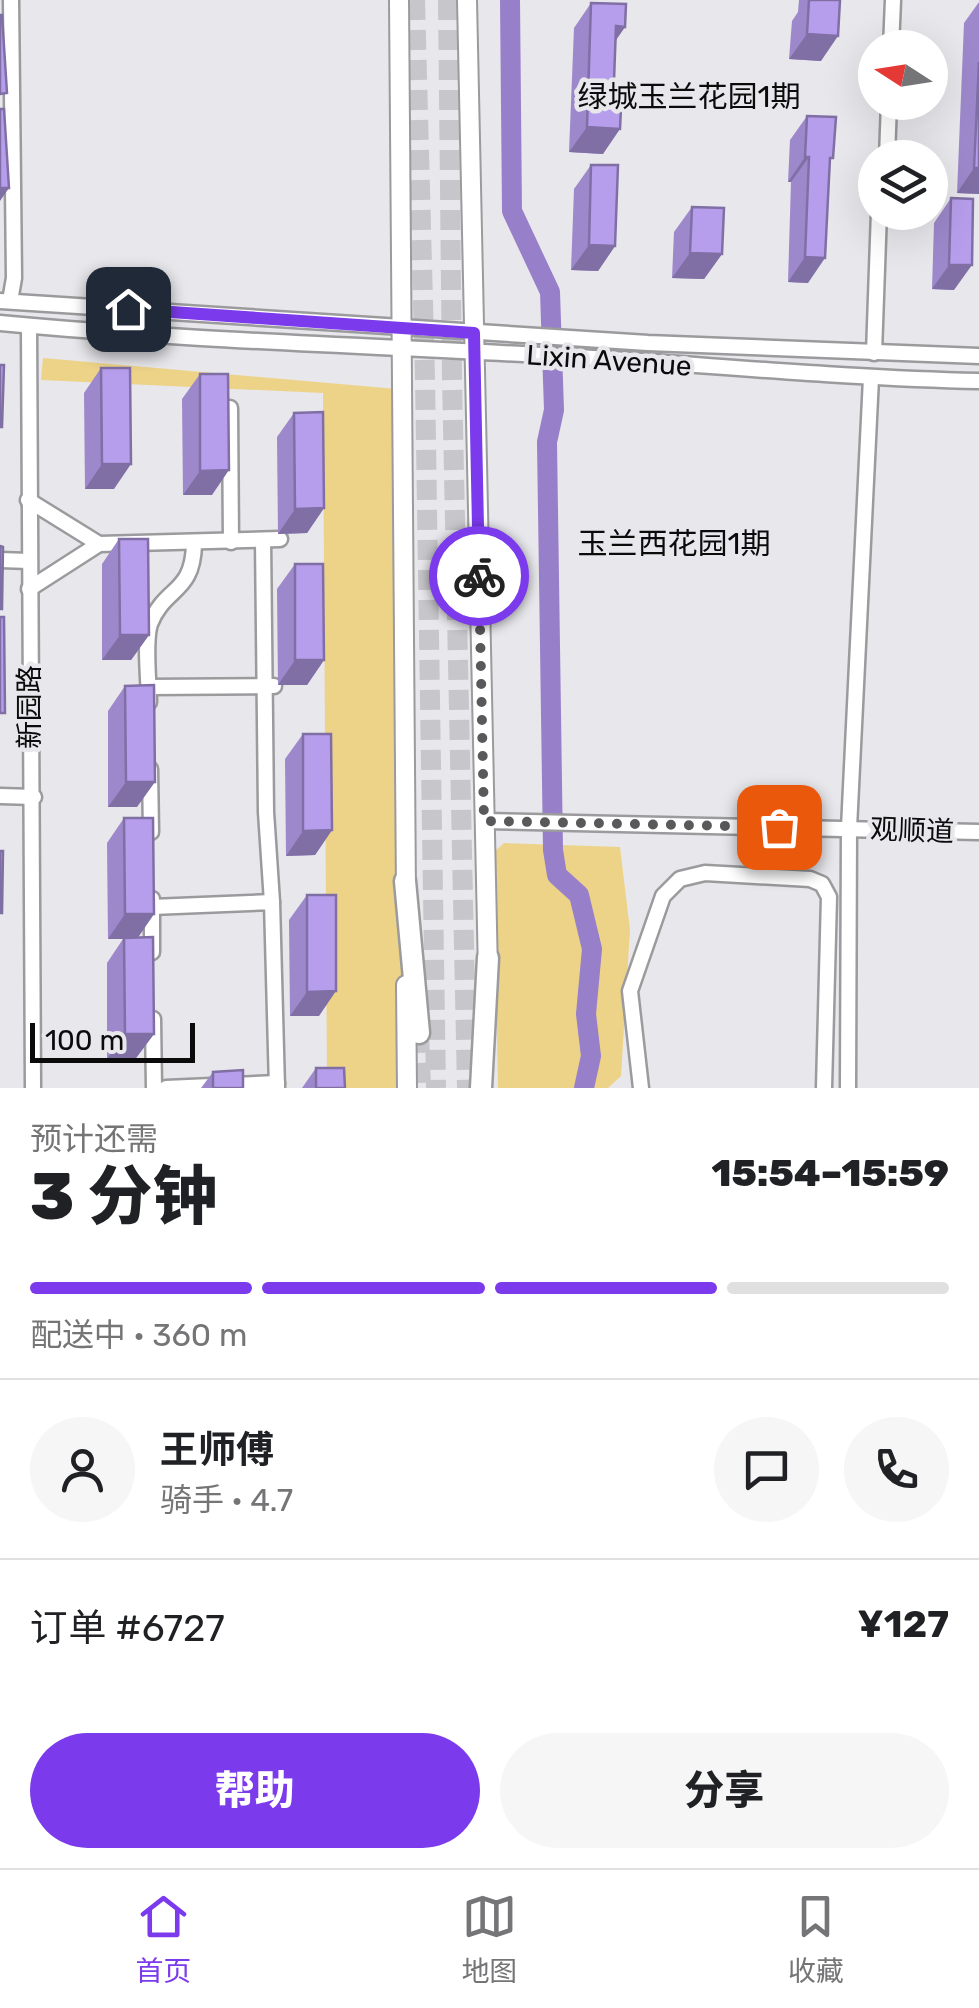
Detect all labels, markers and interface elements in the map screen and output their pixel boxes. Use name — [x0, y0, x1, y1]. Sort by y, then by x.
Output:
north arrow — [858, 30, 948, 120]
map controls — [858, 30, 948, 230]
district label: 绿城玉兰花园1期 — [578, 79, 800, 115]
button: layers — [858, 140, 948, 230]
pin — [86, 267, 171, 352]
icon: home — [101, 282, 156, 337]
street label: Lixin Avenue — [525, 338, 693, 383]
courier — [429, 526, 529, 626]
district label: 玉兰西花园1期 — [578, 526, 770, 562]
icon: bike — [452, 549, 507, 604]
street label: 新园路 — [13, 665, 46, 749]
pin — [737, 785, 822, 870]
icon: bag — [752, 800, 807, 855]
street label: 观顺道 — [869, 813, 955, 848]
scale bar — [30, 1018, 195, 1062]
text: 100 m — [45, 1024, 124, 1057]
text: 预计还需 — [30, 1120, 158, 1158]
text: 15:54–15:59 — [711, 1150, 949, 1196]
text: 3 分钟 — [30, 1158, 217, 1235]
text: 配送中 · 360 m — [30, 1316, 247, 1354]
button: person — [30, 1417, 135, 1522]
button: chat — [714, 1417, 819, 1522]
button: phone — [844, 1417, 949, 1522]
text: 王师傅 — [160, 1427, 274, 1473]
text: 骑手 · 4.7 — [160, 1481, 293, 1519]
text: ¥127 — [857, 1601, 949, 1647]
text: 订单 #6727 — [30, 1605, 225, 1651]
button: 帮助 — [30, 1733, 480, 1848]
button: 分享 — [500, 1733, 949, 1848]
tab: 首页 — [135, 1889, 191, 1989]
tab: 地图 — [461, 1889, 518, 1989]
tab: 收藏 — [788, 1889, 844, 1989]

